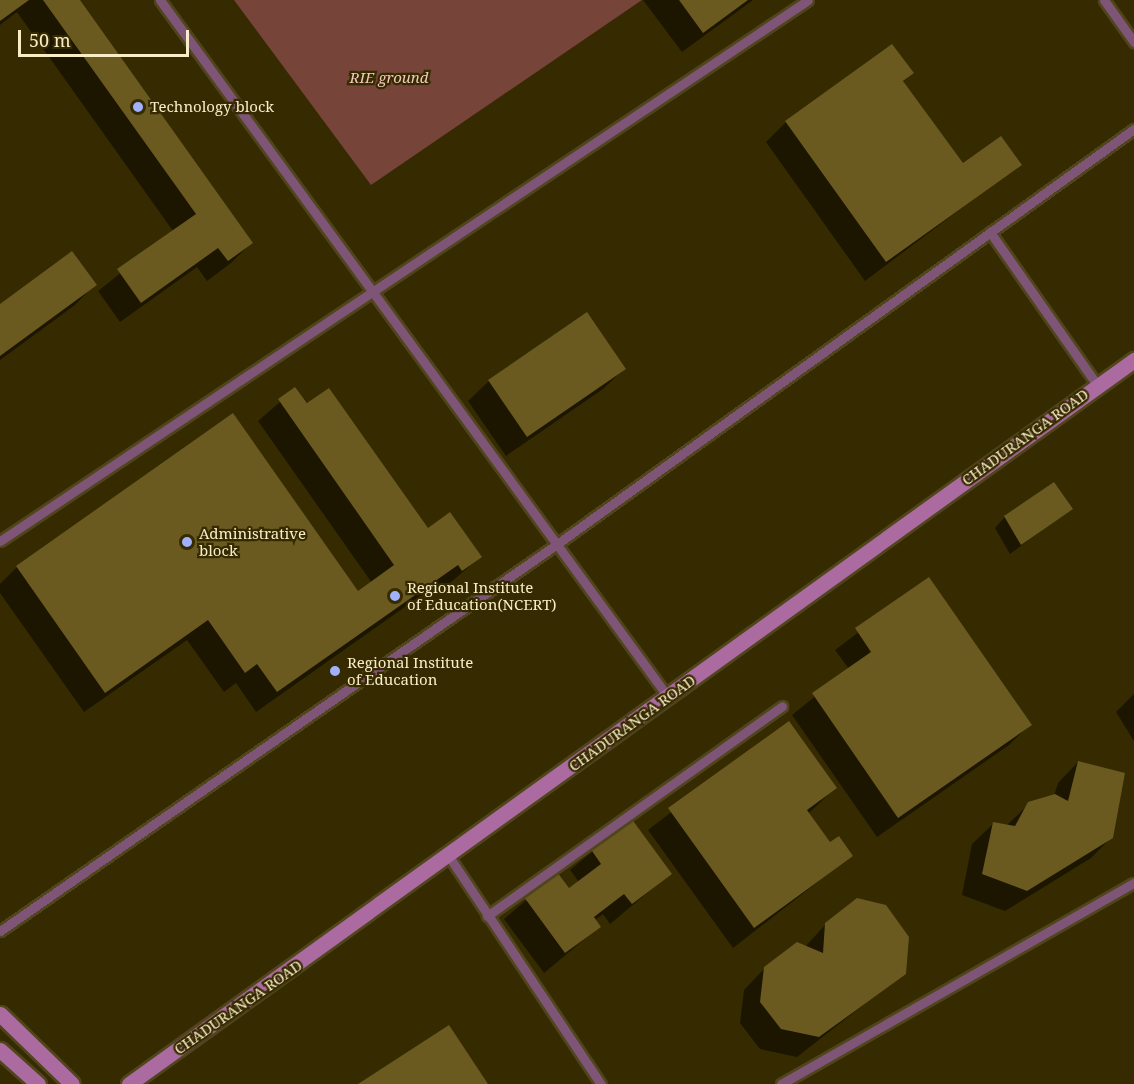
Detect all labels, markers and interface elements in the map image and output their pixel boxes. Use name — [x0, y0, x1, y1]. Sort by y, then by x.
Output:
scale bar — [21, 18, 192, 56]
text: 50 m — [29, 28, 71, 52]
park label: RIE ground — [349, 69, 429, 87]
place label: Technology block — [150, 98, 274, 116]
marker: Technology block — [131, 100, 145, 114]
street label: CHADURANGA ROAD — [958, 385, 1092, 489]
place label: Administrative block — [199, 524, 306, 559]
marker: Administrative block — [180, 535, 194, 549]
place label: Regional Institute of Education(NCERT) — [407, 578, 557, 613]
marker: Regional Institute of Education(NCERT) — [388, 589, 402, 603]
place label: Regional Institute of Education — [347, 653, 473, 688]
marker: Regional Institute of Education — [328, 664, 342, 678]
street label: CHADURANGA ROAD — [565, 671, 699, 775]
street label: CHADURANGA ROAD — [170, 956, 306, 1058]

